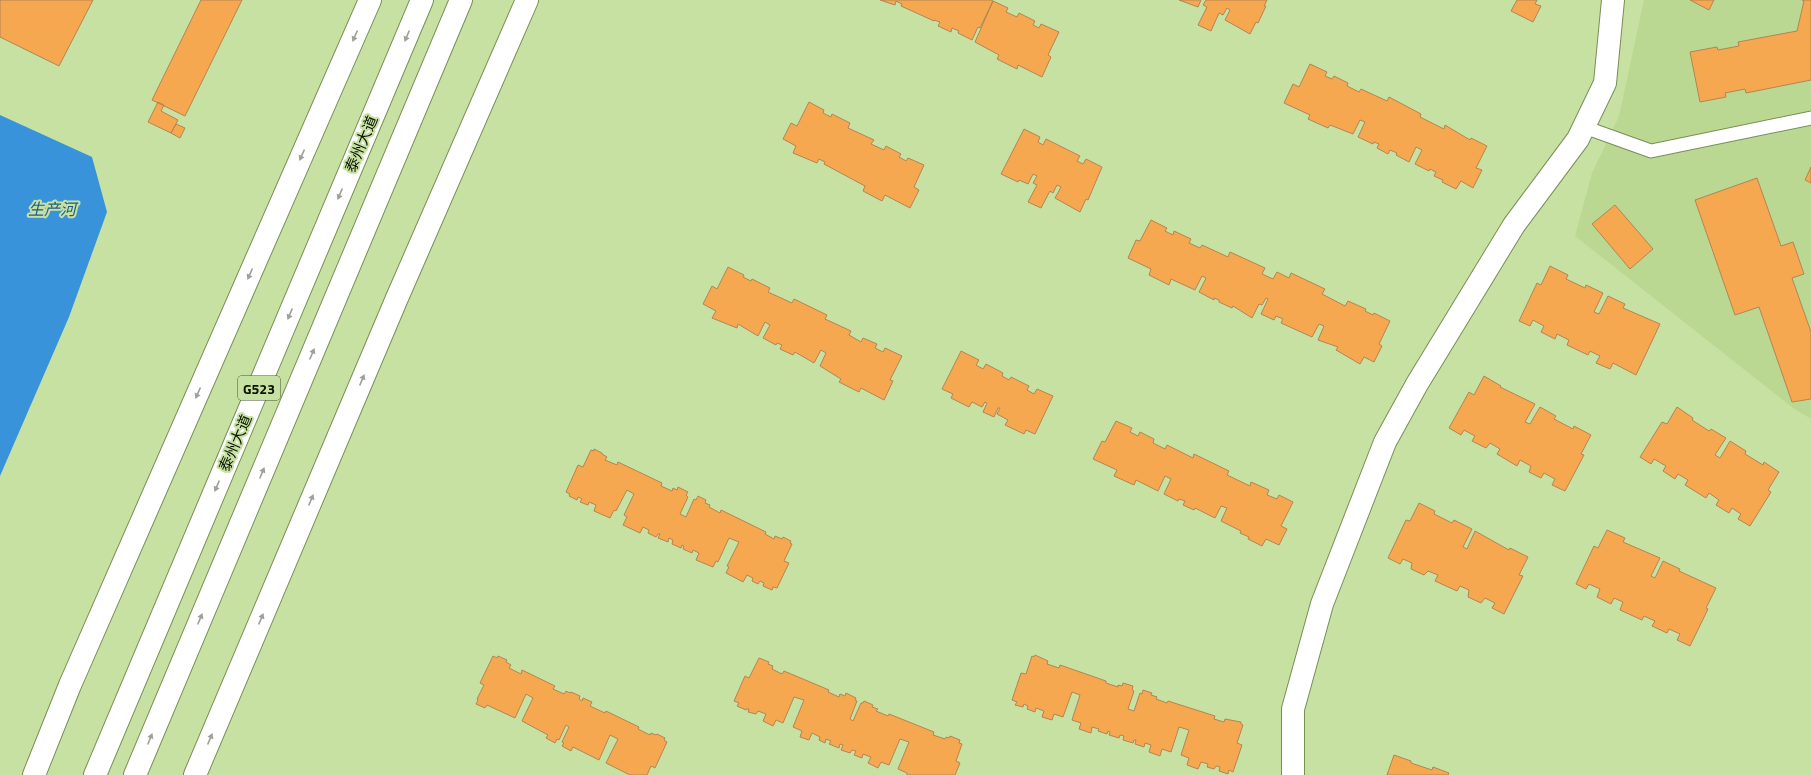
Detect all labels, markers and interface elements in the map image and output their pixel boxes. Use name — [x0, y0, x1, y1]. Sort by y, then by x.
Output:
one-way arrow — [351, 30, 357, 42]
one-way arrow — [404, 30, 410, 41]
street label: 泰州大道 — [339, 112, 383, 176]
one-way arrow — [299, 149, 305, 160]
one-way arrow — [337, 189, 343, 200]
water label: 生产河 — [28, 197, 79, 221]
one-way arrow — [247, 268, 253, 279]
one-way arrow — [286, 309, 292, 321]
one-way arrow — [309, 348, 315, 359]
one-way arrow — [360, 374, 366, 386]
road number: G523 — [238, 376, 280, 400]
one-way arrow — [195, 387, 201, 398]
street label: 泰州大道 — [213, 411, 257, 475]
one-way arrow — [259, 467, 265, 479]
one-way arrow — [214, 480, 220, 492]
one-way arrow — [309, 493, 315, 505]
one-way arrow — [197, 613, 203, 625]
one-way arrow — [258, 613, 264, 625]
one-way arrow — [147, 732, 153, 744]
one-way arrow — [207, 734, 213, 745]

